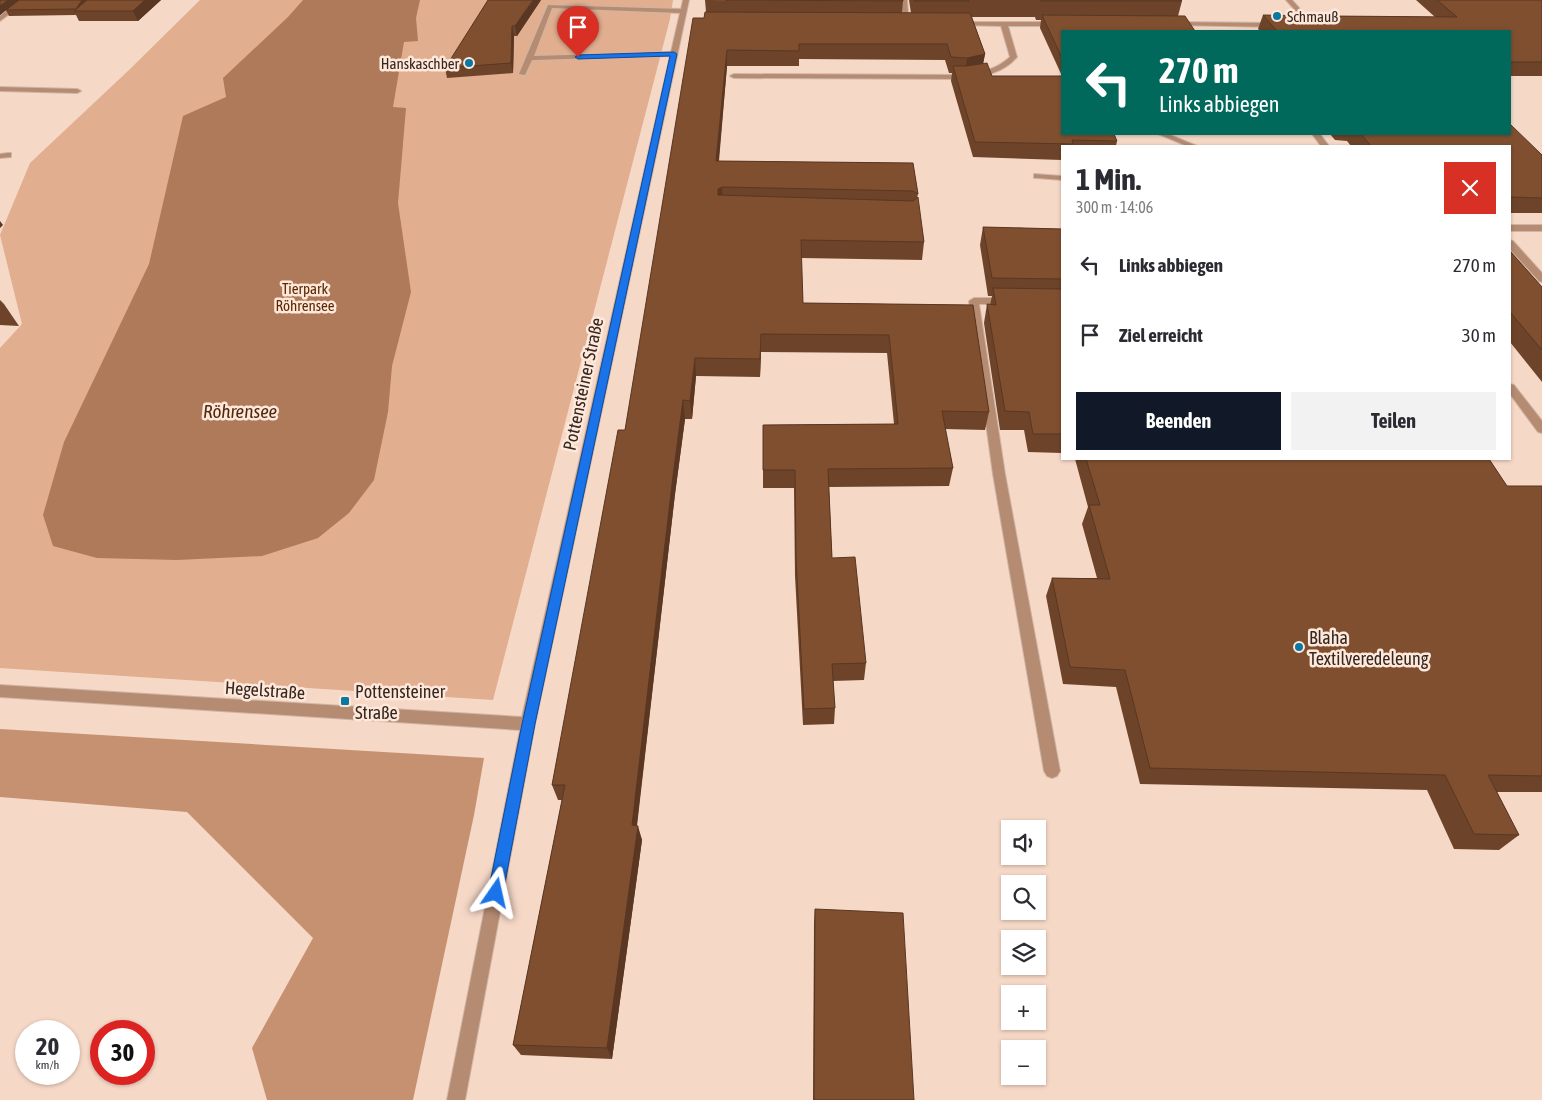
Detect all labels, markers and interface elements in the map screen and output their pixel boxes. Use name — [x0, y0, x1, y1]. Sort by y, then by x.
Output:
pin — [557, 6, 599, 57]
place label: Schmauß — [1287, 8, 1338, 25]
marker: Schmauß — [1271, 10, 1283, 22]
icon: arrive — [564, 13, 592, 41]
icon: left — [1076, 50, 1141, 115]
text: 270 m — [1159, 50, 1238, 90]
place label: Hanskaschber — [381, 55, 460, 72]
marker: Hanskaschber — [463, 57, 475, 69]
text: Links abbiegen — [1159, 91, 1280, 117]
text: 1 Min. — [1076, 162, 1141, 196]
button: close — [1444, 162, 1496, 214]
text: 300 m · 14:06 — [1076, 198, 1153, 216]
icon: left — [1076, 251, 1104, 279]
text: Links abbiegen — [1119, 254, 1223, 276]
text: 270 m — [1453, 254, 1496, 276]
park label: Tierpark Röhrensee — [275, 280, 335, 314]
street label: Pottensteiner Straße — [559, 316, 607, 452]
icon: arrive — [1076, 321, 1104, 349]
text: Ziel erreicht — [1119, 324, 1203, 346]
text: 30 m — [1462, 324, 1496, 346]
button: Beenden — [1076, 392, 1281, 450]
button: Teilen — [1291, 392, 1496, 450]
water label: Röhrensee — [203, 400, 277, 422]
place label: Blaha Textilveredeleung — [1309, 627, 1429, 669]
marker: Blaha Textilveredeleung — [1293, 641, 1305, 653]
street label: Hegelstraße — [224, 677, 306, 703]
place label: Pottensteiner Straße — [355, 681, 446, 723]
marker: Pottensteiner Straße — [339, 695, 351, 707]
map controls — [1001, 820, 1046, 1085]
button: sound — [1001, 820, 1046, 865]
position arrow — [469, 866, 521, 918]
button: search — [1001, 875, 1046, 920]
button: layers — [1001, 930, 1046, 975]
button: + — [1001, 985, 1046, 1030]
speed limit sign: 30 — [90, 1020, 155, 1085]
text: 20 — [36, 1032, 59, 1060]
button: − — [1001, 1040, 1046, 1085]
text: km/h — [36, 1058, 59, 1072]

